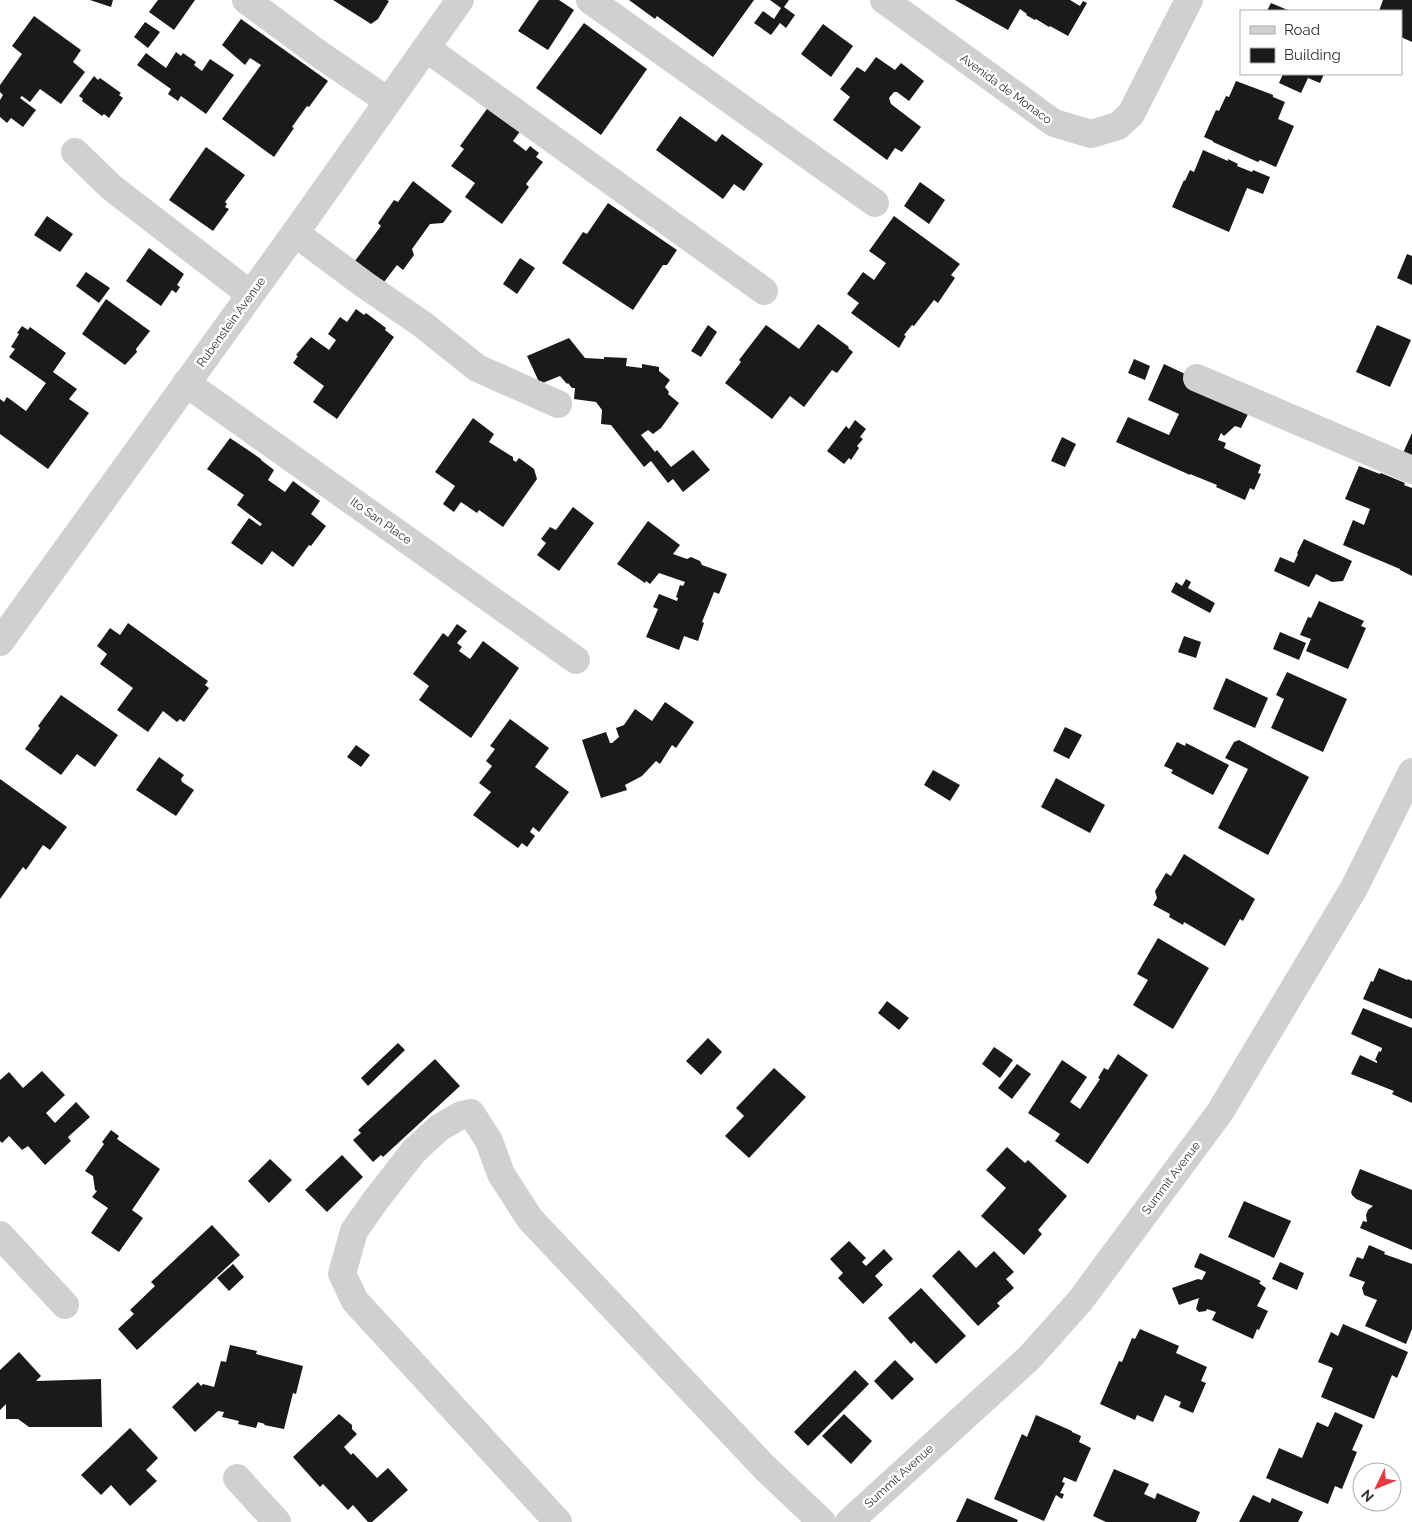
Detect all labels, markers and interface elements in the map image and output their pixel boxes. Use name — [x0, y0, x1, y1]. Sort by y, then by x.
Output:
legend — [1240, 10, 1402, 75]
text: Road — [1284, 21, 1320, 39]
text: Building — [1284, 46, 1341, 64]
street label: Avenida de Monaco — [957, 51, 1055, 127]
street label: Rubenstein Avenue — [194, 274, 268, 370]
street label: Ito San Place — [348, 495, 414, 547]
street label: Summit Avenue — [1139, 1139, 1203, 1217]
street label: Summit Avenue — [862, 1441, 936, 1511]
north arrow — [1352, 1462, 1402, 1512]
text: N — [1358, 1487, 1377, 1505]

